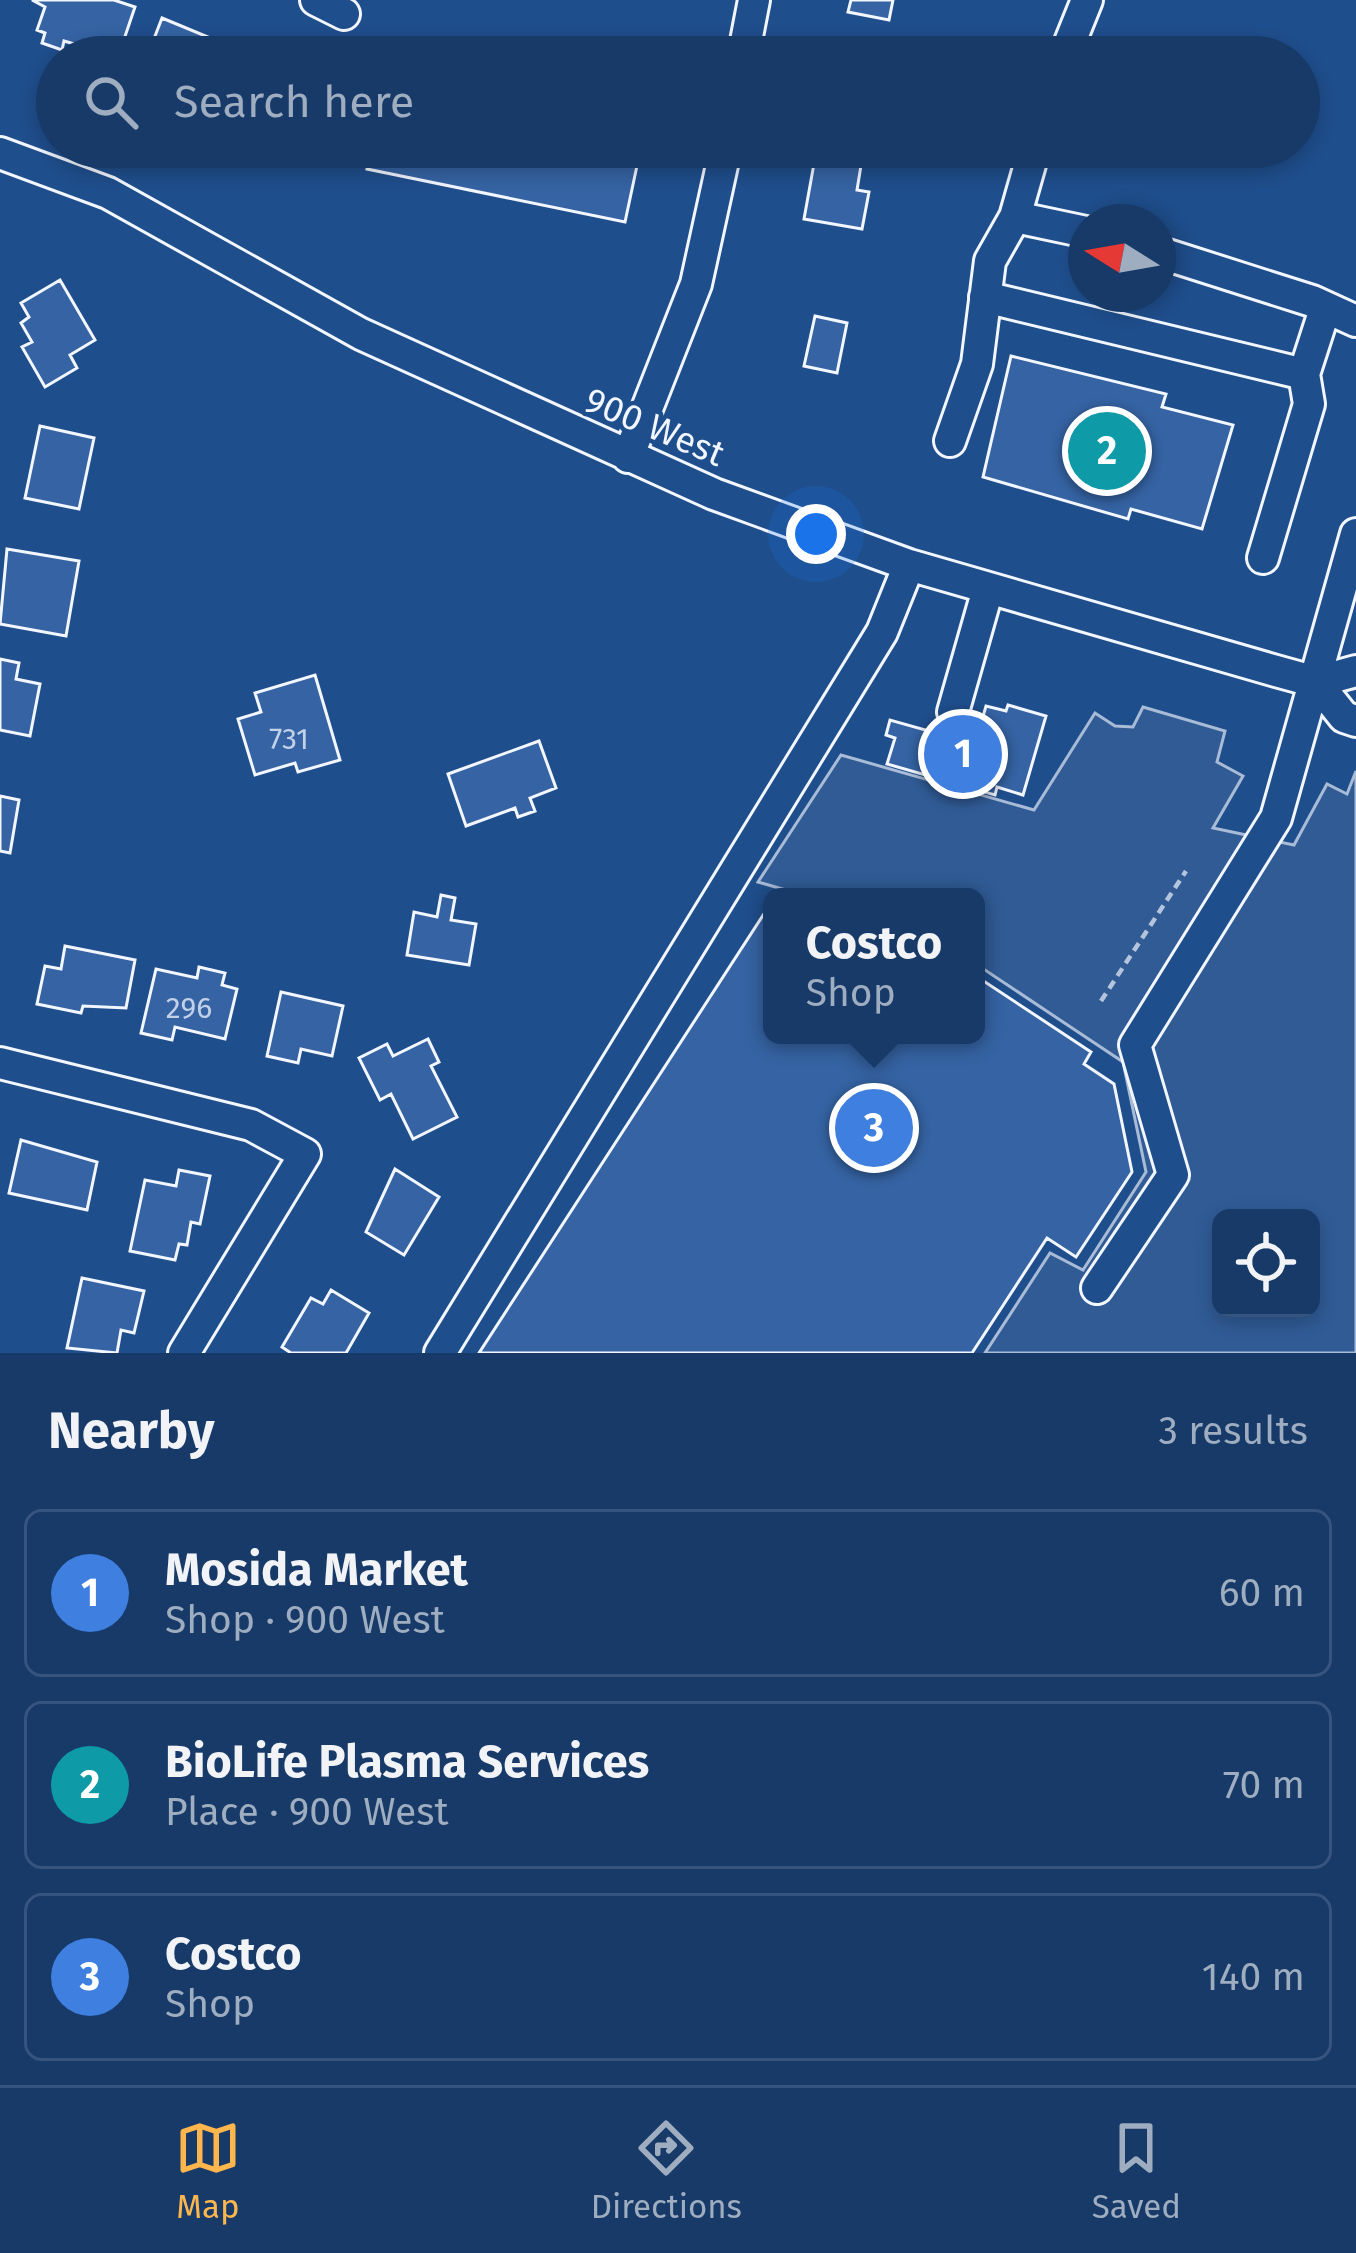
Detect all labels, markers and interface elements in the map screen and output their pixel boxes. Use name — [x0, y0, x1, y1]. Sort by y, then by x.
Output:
search box — [36, 36, 1320, 168]
icon: search — [78, 69, 144, 135]
text: Search here — [174, 75, 414, 129]
north arrow — [1068, 204, 1176, 312]
street label: 900 West — [578, 378, 731, 476]
pin: 2 — [1068, 406, 1146, 496]
your location — [786, 504, 846, 564]
pin: 1 — [924, 709, 1002, 799]
house number: 731 — [269, 721, 309, 757]
popup — [763, 888, 985, 1044]
text: Costco — [806, 916, 942, 970]
text: Shop — [806, 970, 896, 1016]
house number: 296 — [166, 990, 212, 1026]
pin: 3 — [835, 1083, 913, 1173]
map controls — [1212, 1209, 1320, 1317]
button: locate — [1212, 1209, 1320, 1317]
text: Nearby — [48, 1400, 214, 1462]
text: 3 results — [1158, 1408, 1308, 1454]
text: Mosida Market — [165, 1543, 468, 1597]
text: 1 — [81, 1570, 99, 1616]
text: 60 m — [1219, 1570, 1305, 1616]
text: Shop · 900 West — [165, 1597, 445, 1643]
text: BioLife Plasma Services — [165, 1735, 649, 1789]
text: 2 — [80, 1762, 100, 1808]
text: 70 m — [1223, 1762, 1305, 1808]
text: Place · 900 West — [165, 1789, 449, 1835]
text: Costco — [165, 1927, 302, 1981]
text: 3 — [80, 1954, 100, 2000]
text: 140 m — [1202, 1954, 1305, 2000]
text: Shop — [165, 1981, 255, 2027]
tab: Map — [175, 2115, 241, 2227]
tab: Directions — [591, 2115, 742, 2227]
tab: Saved — [1092, 2115, 1181, 2227]

